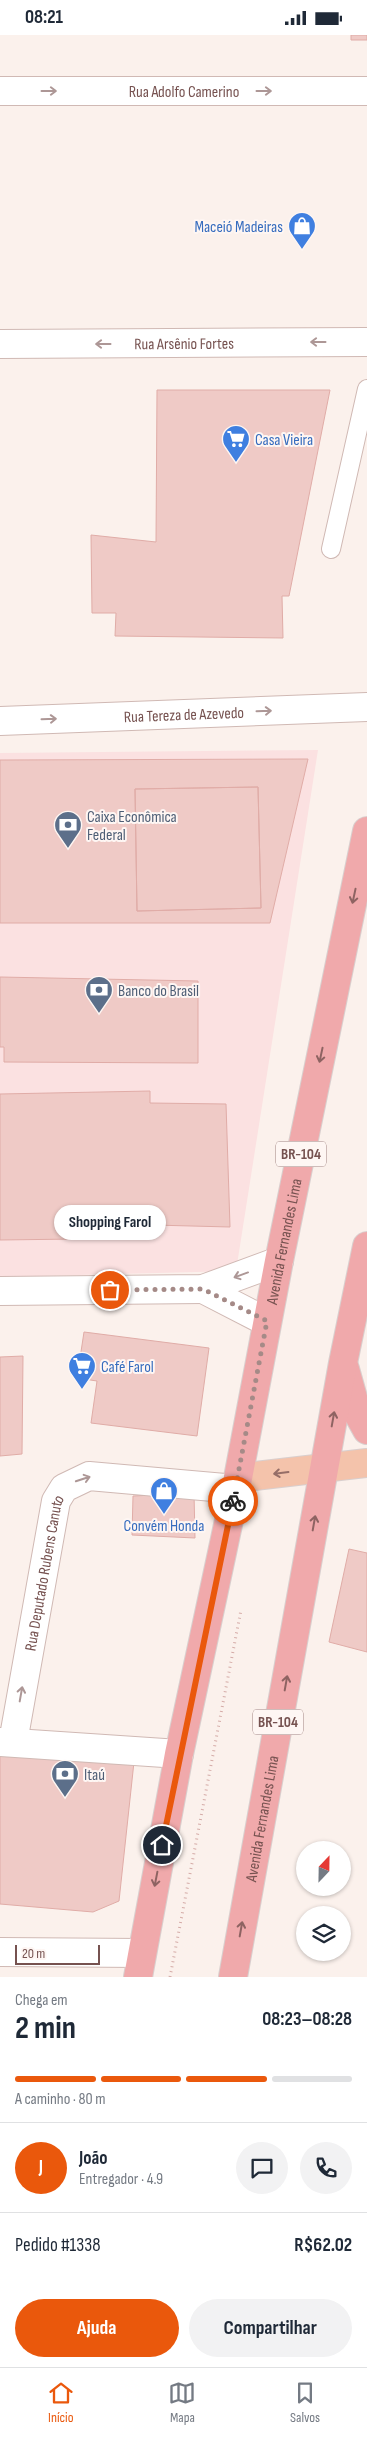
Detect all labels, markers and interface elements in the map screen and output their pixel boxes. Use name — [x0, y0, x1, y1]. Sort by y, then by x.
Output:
text: 08:21 — [25, 6, 63, 29]
street label: Rua Adolfo Camerino — [129, 83, 239, 102]
one-way arrow — [40, 86, 56, 96]
one-way arrow — [255, 86, 271, 96]
shop icon: Maceió Madeiras — [287, 211, 317, 250]
place label: Maceió Madeiras — [194, 218, 283, 237]
street label: Rua Arsênio Fortes — [134, 335, 234, 354]
one-way arrow — [311, 337, 327, 347]
one-way arrow — [96, 339, 112, 348]
supermarket icon: Casa Vieira — [221, 424, 251, 463]
place label: Casa Vieira — [255, 431, 313, 450]
street label: Rua Tereza de Azevedo — [123, 704, 244, 727]
one-way arrow — [255, 706, 271, 715]
one-way arrow — [40, 714, 56, 724]
place label: Caixa Econômica Federal — [87, 808, 177, 845]
bank icon: Caixa Econômica Federal — [53, 810, 83, 849]
one-way arrow — [348, 887, 358, 903]
bank icon: Banco do Brasil — [84, 975, 114, 1014]
place label: Banco do Brasil — [118, 982, 199, 1001]
one-way arrow — [316, 1046, 325, 1062]
road number: BR-104 — [276, 1141, 326, 1167]
street label: Avenida Fernandes Lima — [263, 1177, 307, 1307]
callout: Shopping Farol — [54, 1205, 166, 1240]
text: Shopping Farol — [69, 1213, 151, 1232]
pin — [89, 1269, 131, 1311]
one-way arrow — [233, 1271, 249, 1280]
icon: bag — [96, 1276, 124, 1304]
supermarket icon: Café Farol — [67, 1351, 97, 1390]
place label: Café Farol — [101, 1358, 154, 1377]
one-way arrow — [328, 1412, 338, 1428]
one-way arrow — [273, 1468, 289, 1478]
one-way arrow — [74, 1474, 90, 1484]
shop icon: Convém Honda — [149, 1476, 179, 1515]
courier — [208, 1476, 258, 1526]
icon: bike — [219, 1487, 247, 1515]
street label: Rua Deputado Rubens Canuto — [21, 1491, 69, 1653]
one-way arrow — [310, 1515, 320, 1531]
place label: Convém Honda — [124, 1517, 204, 1536]
one-way arrow — [281, 1675, 291, 1691]
one-way arrow — [17, 1687, 27, 1703]
road number: BR-104 — [253, 1709, 303, 1735]
street label: Avenida Fernandes Lima — [242, 1754, 284, 1884]
bank icon: Itaú — [50, 1759, 80, 1798]
place label: Itaú — [84, 1766, 105, 1785]
pin — [141, 1824, 183, 1866]
icon: home — [148, 1831, 176, 1859]
north arrow — [296, 1841, 351, 1896]
map controls — [296, 1841, 351, 1961]
one-way arrow — [150, 1871, 160, 1887]
button: layers — [296, 1906, 351, 1961]
one-way arrow — [237, 1921, 247, 1937]
scale bar — [15, 1942, 100, 1965]
text: 20 m — [22, 1945, 45, 1962]
text: Chega em — [15, 1991, 68, 2010]
text: 08:23–08:28 — [262, 2008, 352, 2031]
text: 2 min — [15, 2009, 76, 2048]
text: A caminho · 80 m — [15, 2090, 106, 2109]
button: chat — [236, 2142, 288, 2194]
button: phone — [300, 2142, 352, 2194]
text: João — [79, 2147, 108, 2170]
text: J — [39, 2156, 43, 2179]
text: Entregador · 4.9 — [79, 2170, 163, 2189]
text: Pedido #1338 — [15, 2234, 101, 2257]
text: R$62.02 — [294, 2234, 352, 2257]
button: Ajuda — [15, 2299, 179, 2357]
button: Compartilhar — [189, 2299, 352, 2357]
tab: Início — [47, 2379, 75, 2426]
tab: Mapa — [168, 2379, 196, 2426]
tab: Salvos — [290, 2379, 320, 2426]

